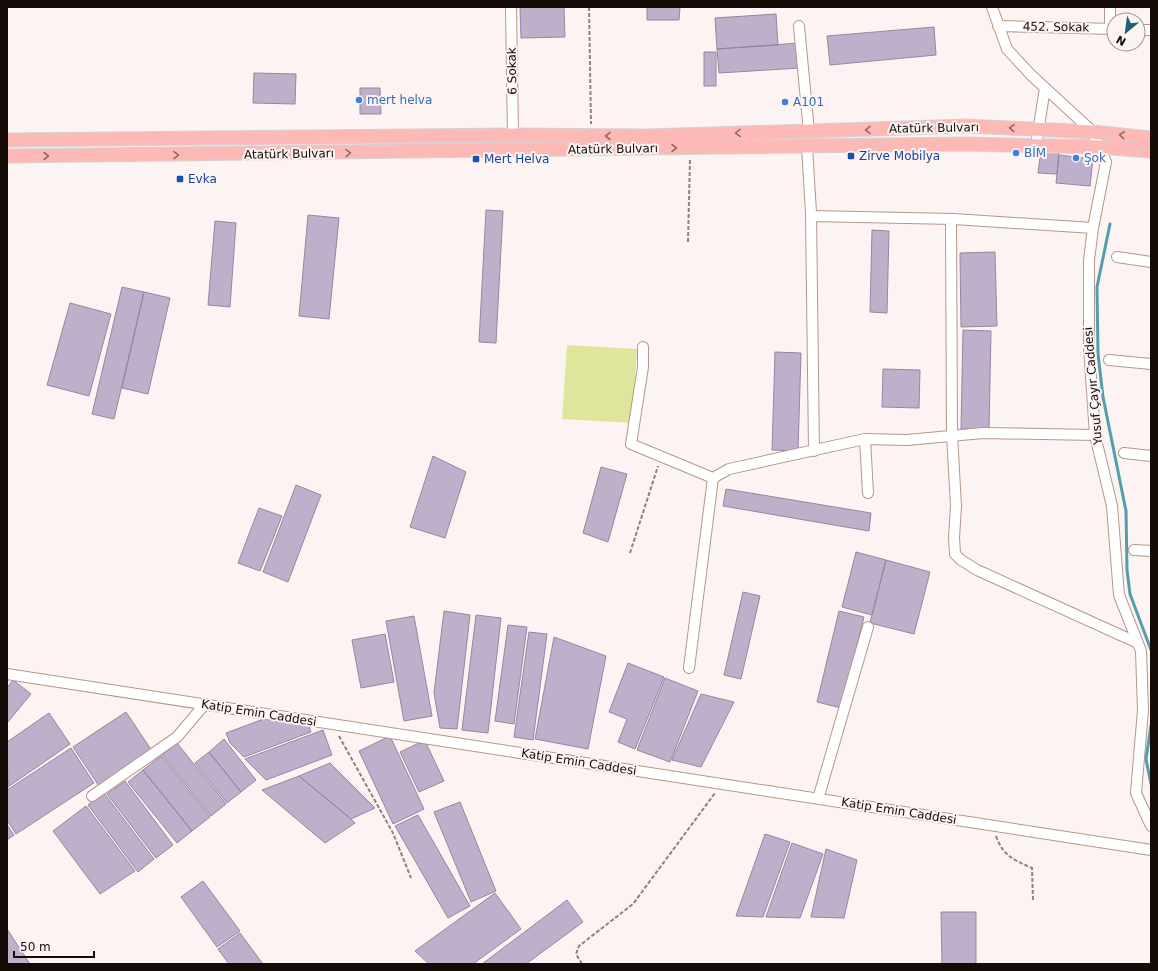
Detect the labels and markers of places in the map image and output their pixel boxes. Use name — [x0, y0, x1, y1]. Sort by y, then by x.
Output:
place label: mert helva — [367, 93, 432, 107]
marker: mert helva — [354, 95, 364, 105]
place label: A101 — [793, 95, 824, 109]
marker: A101 — [780, 97, 790, 107]
place label: BİM — [1024, 145, 1046, 160]
marker: BİM — [1011, 148, 1021, 158]
place label: Zirve Mobilya — [859, 149, 940, 163]
marker: Zirve Mobilya — [846, 151, 856, 161]
place label: Şok — [1084, 151, 1106, 165]
place label: Mert Helva — [484, 152, 549, 166]
marker: Şok — [1071, 153, 1081, 163]
marker: Mert Helva — [471, 154, 481, 164]
place label: Evka — [188, 172, 217, 186]
marker: Evka — [175, 174, 185, 184]

